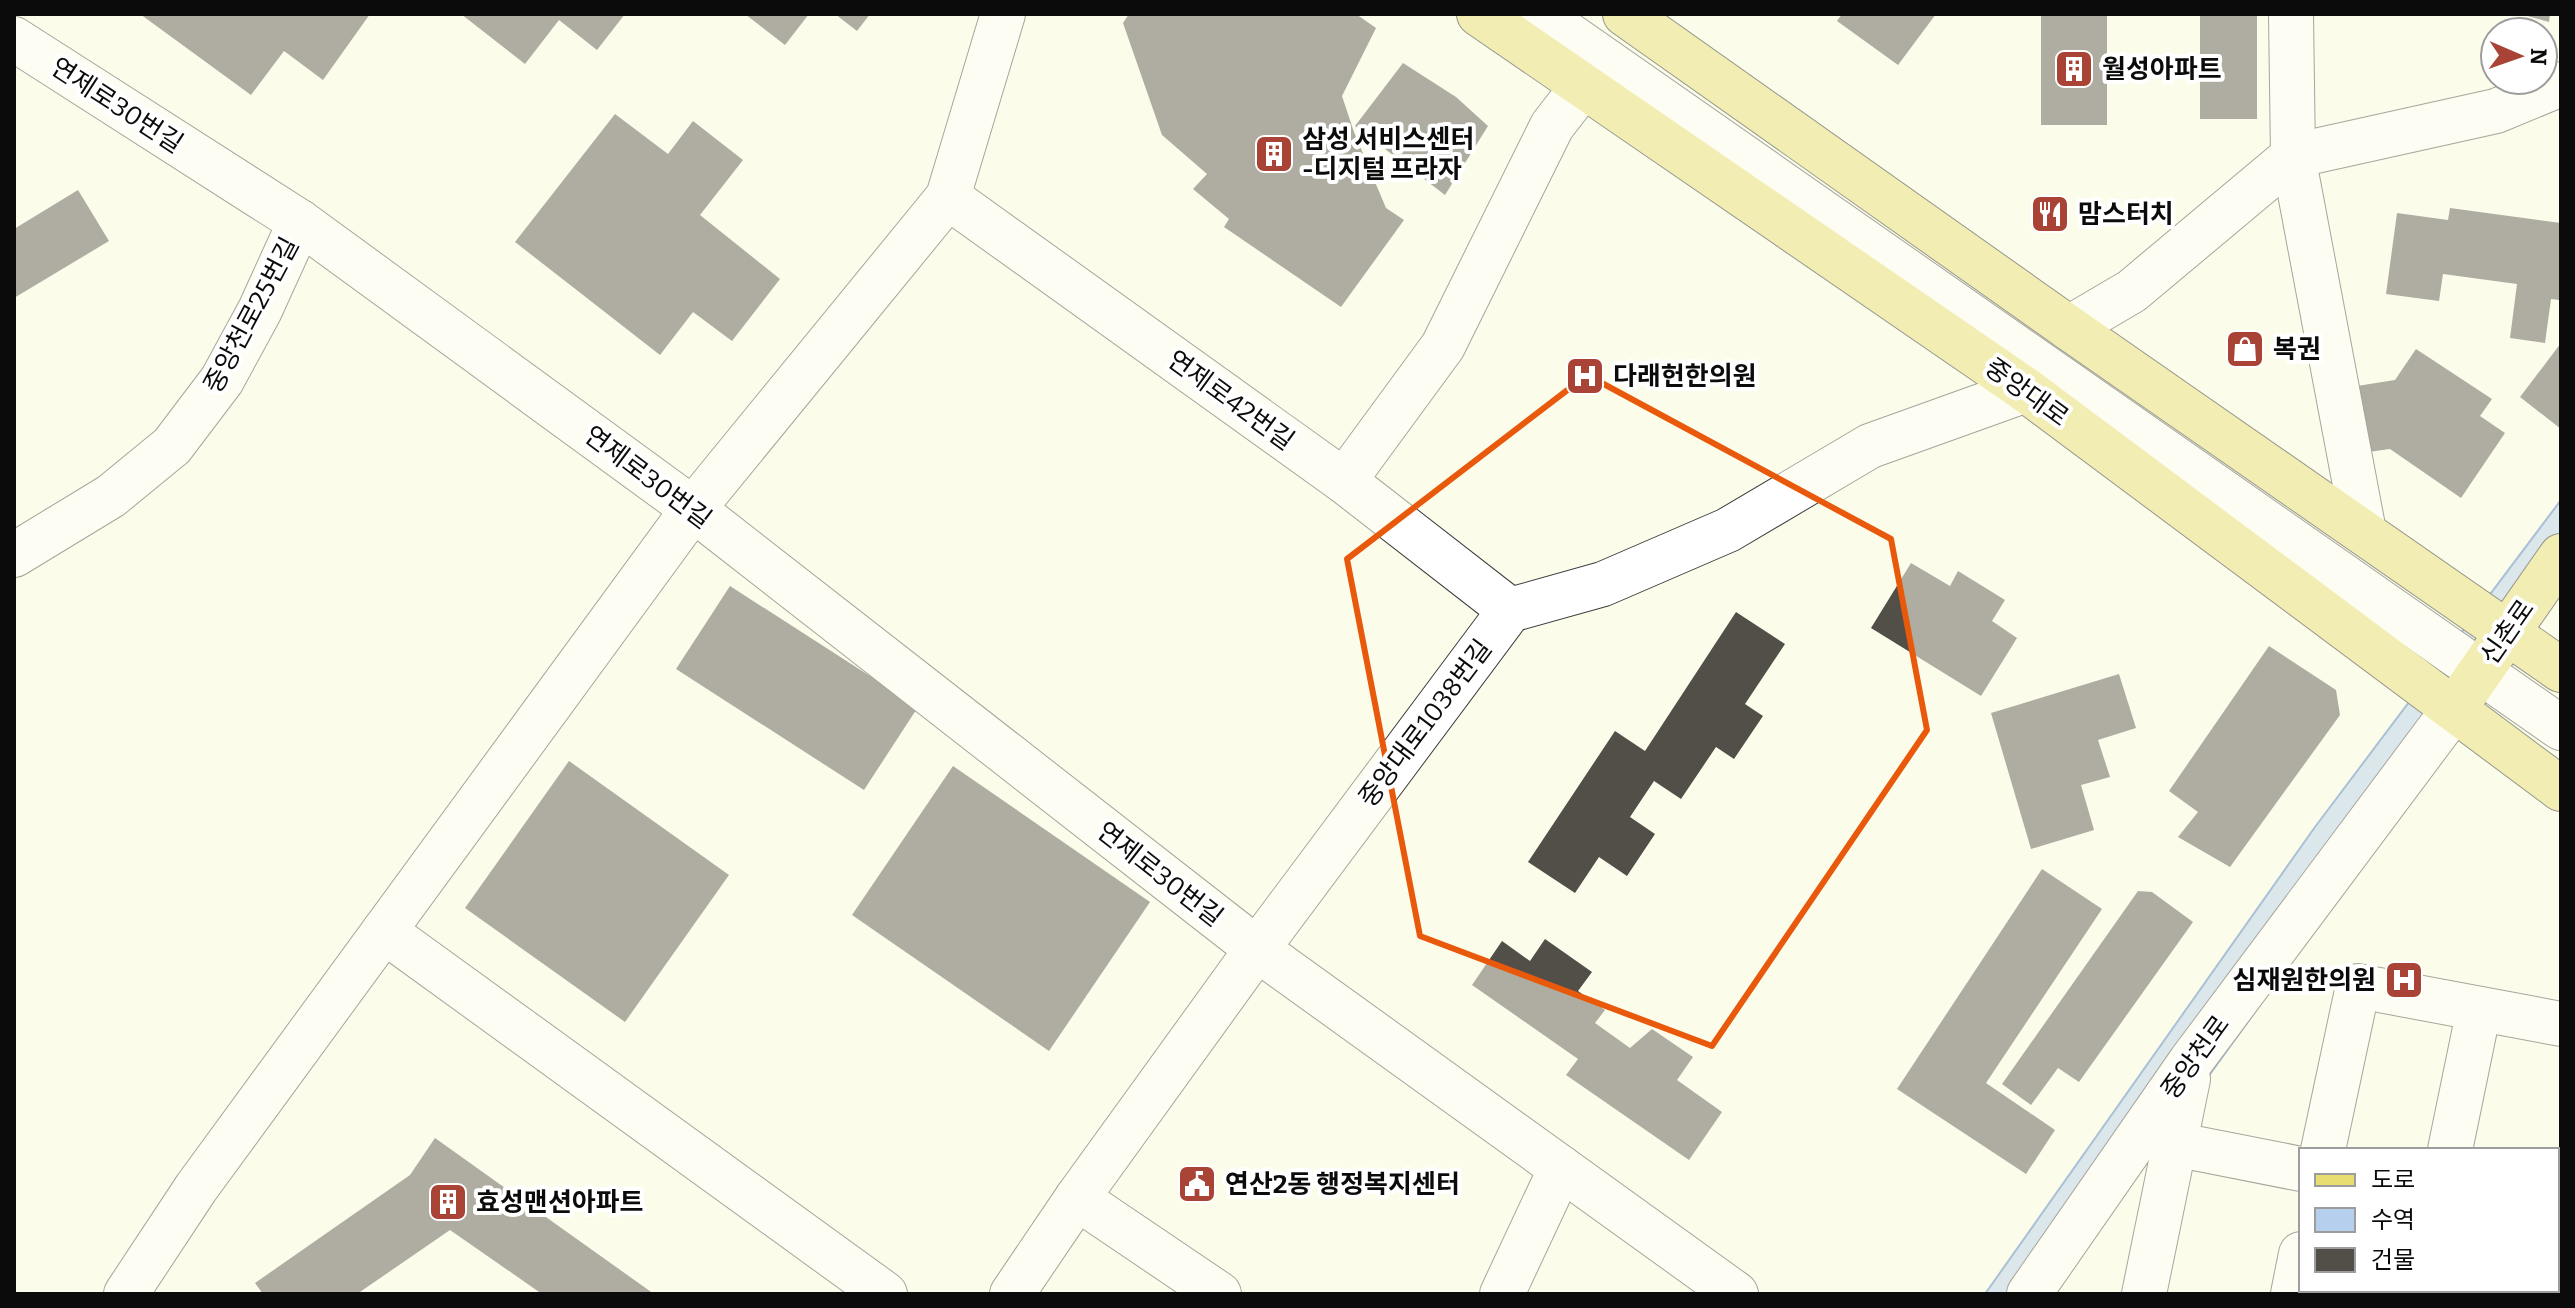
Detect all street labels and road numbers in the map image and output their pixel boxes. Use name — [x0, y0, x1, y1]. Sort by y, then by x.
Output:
street label: 연제로30번길 — [45, 51, 189, 160]
street label: 중앙천로25번길 — [197, 232, 305, 398]
street label: 연제로42번길 — [1161, 344, 1300, 457]
street label: 중앙대로 — [1979, 352, 2075, 433]
street label: 연제로30번길 — [578, 420, 717, 535]
street label: 신촌로 — [2474, 594, 2541, 671]
street label: 중앙대로1038번길 — [1352, 634, 1498, 813]
street label: 연제로30번길 — [1091, 816, 1229, 933]
street label: 중앙천로 — [2155, 1009, 2236, 1105]

